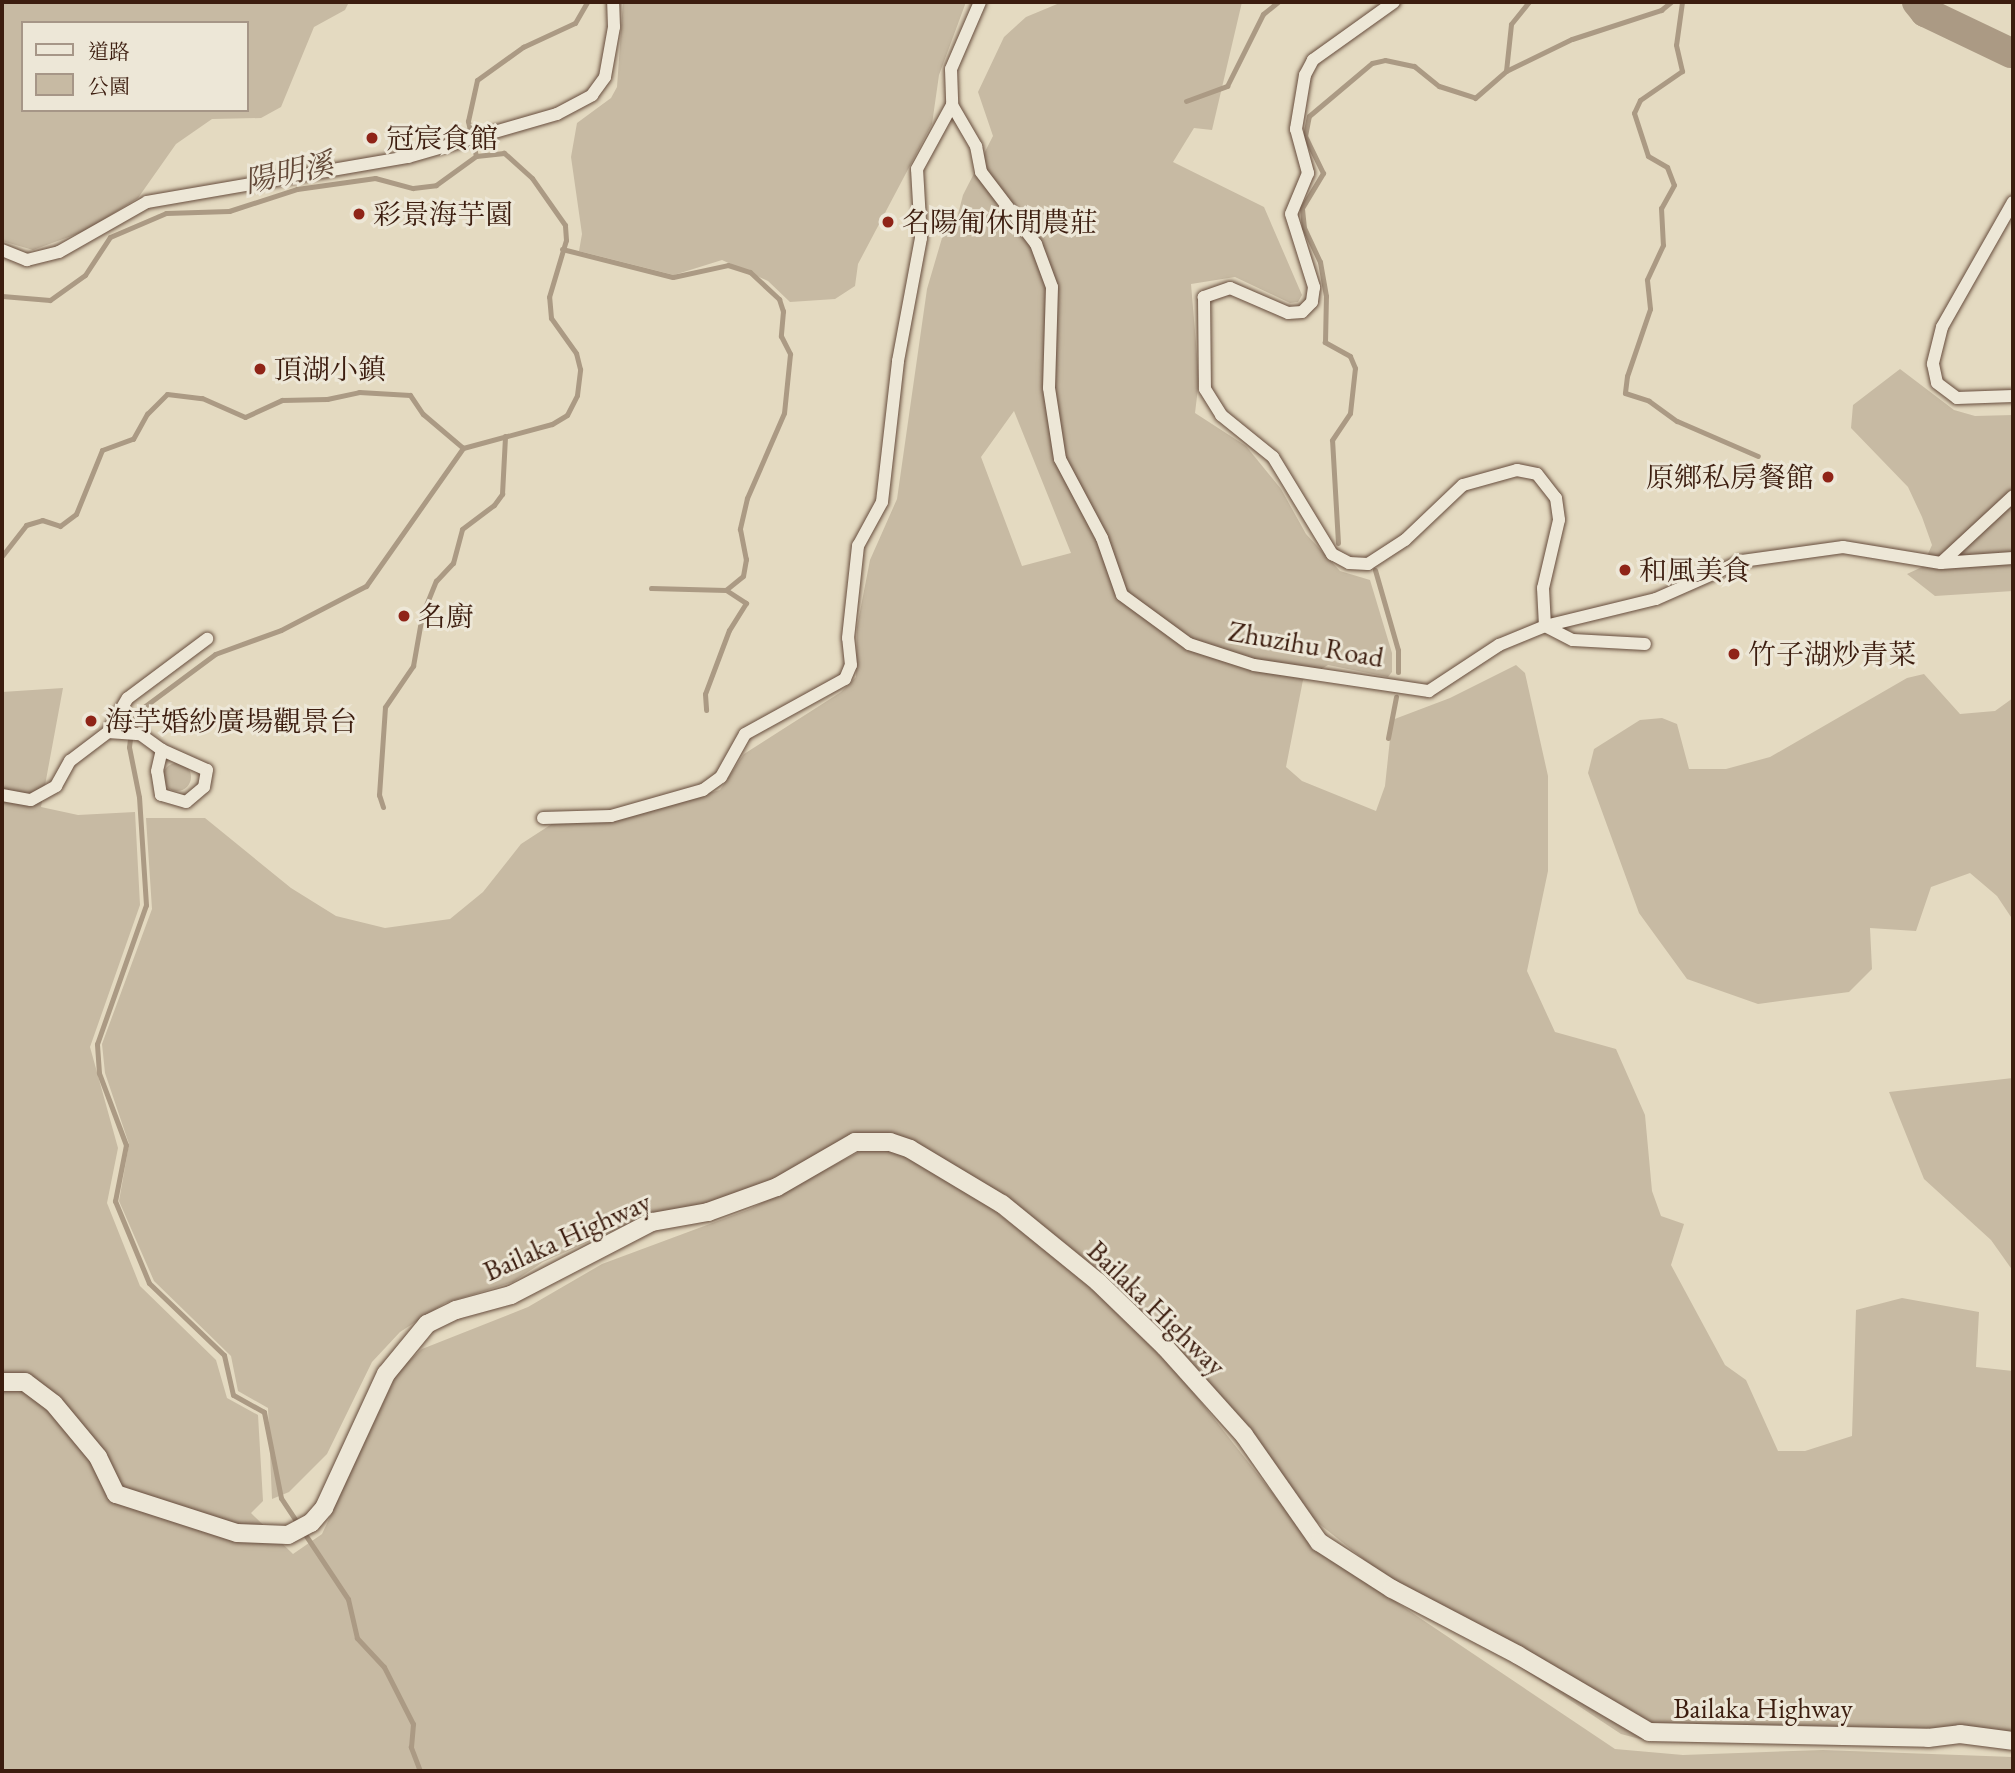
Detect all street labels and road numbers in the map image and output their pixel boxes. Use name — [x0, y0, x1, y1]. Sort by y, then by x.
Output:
street label: Zhuzihu Road — [1226, 614, 1386, 674]
street label: Bailaka Highway — [478, 1184, 656, 1288]
street label: Bailaka Highway — [1081, 1234, 1233, 1382]
street label: Bailaka Highway — [1673, 1691, 1853, 1725]

